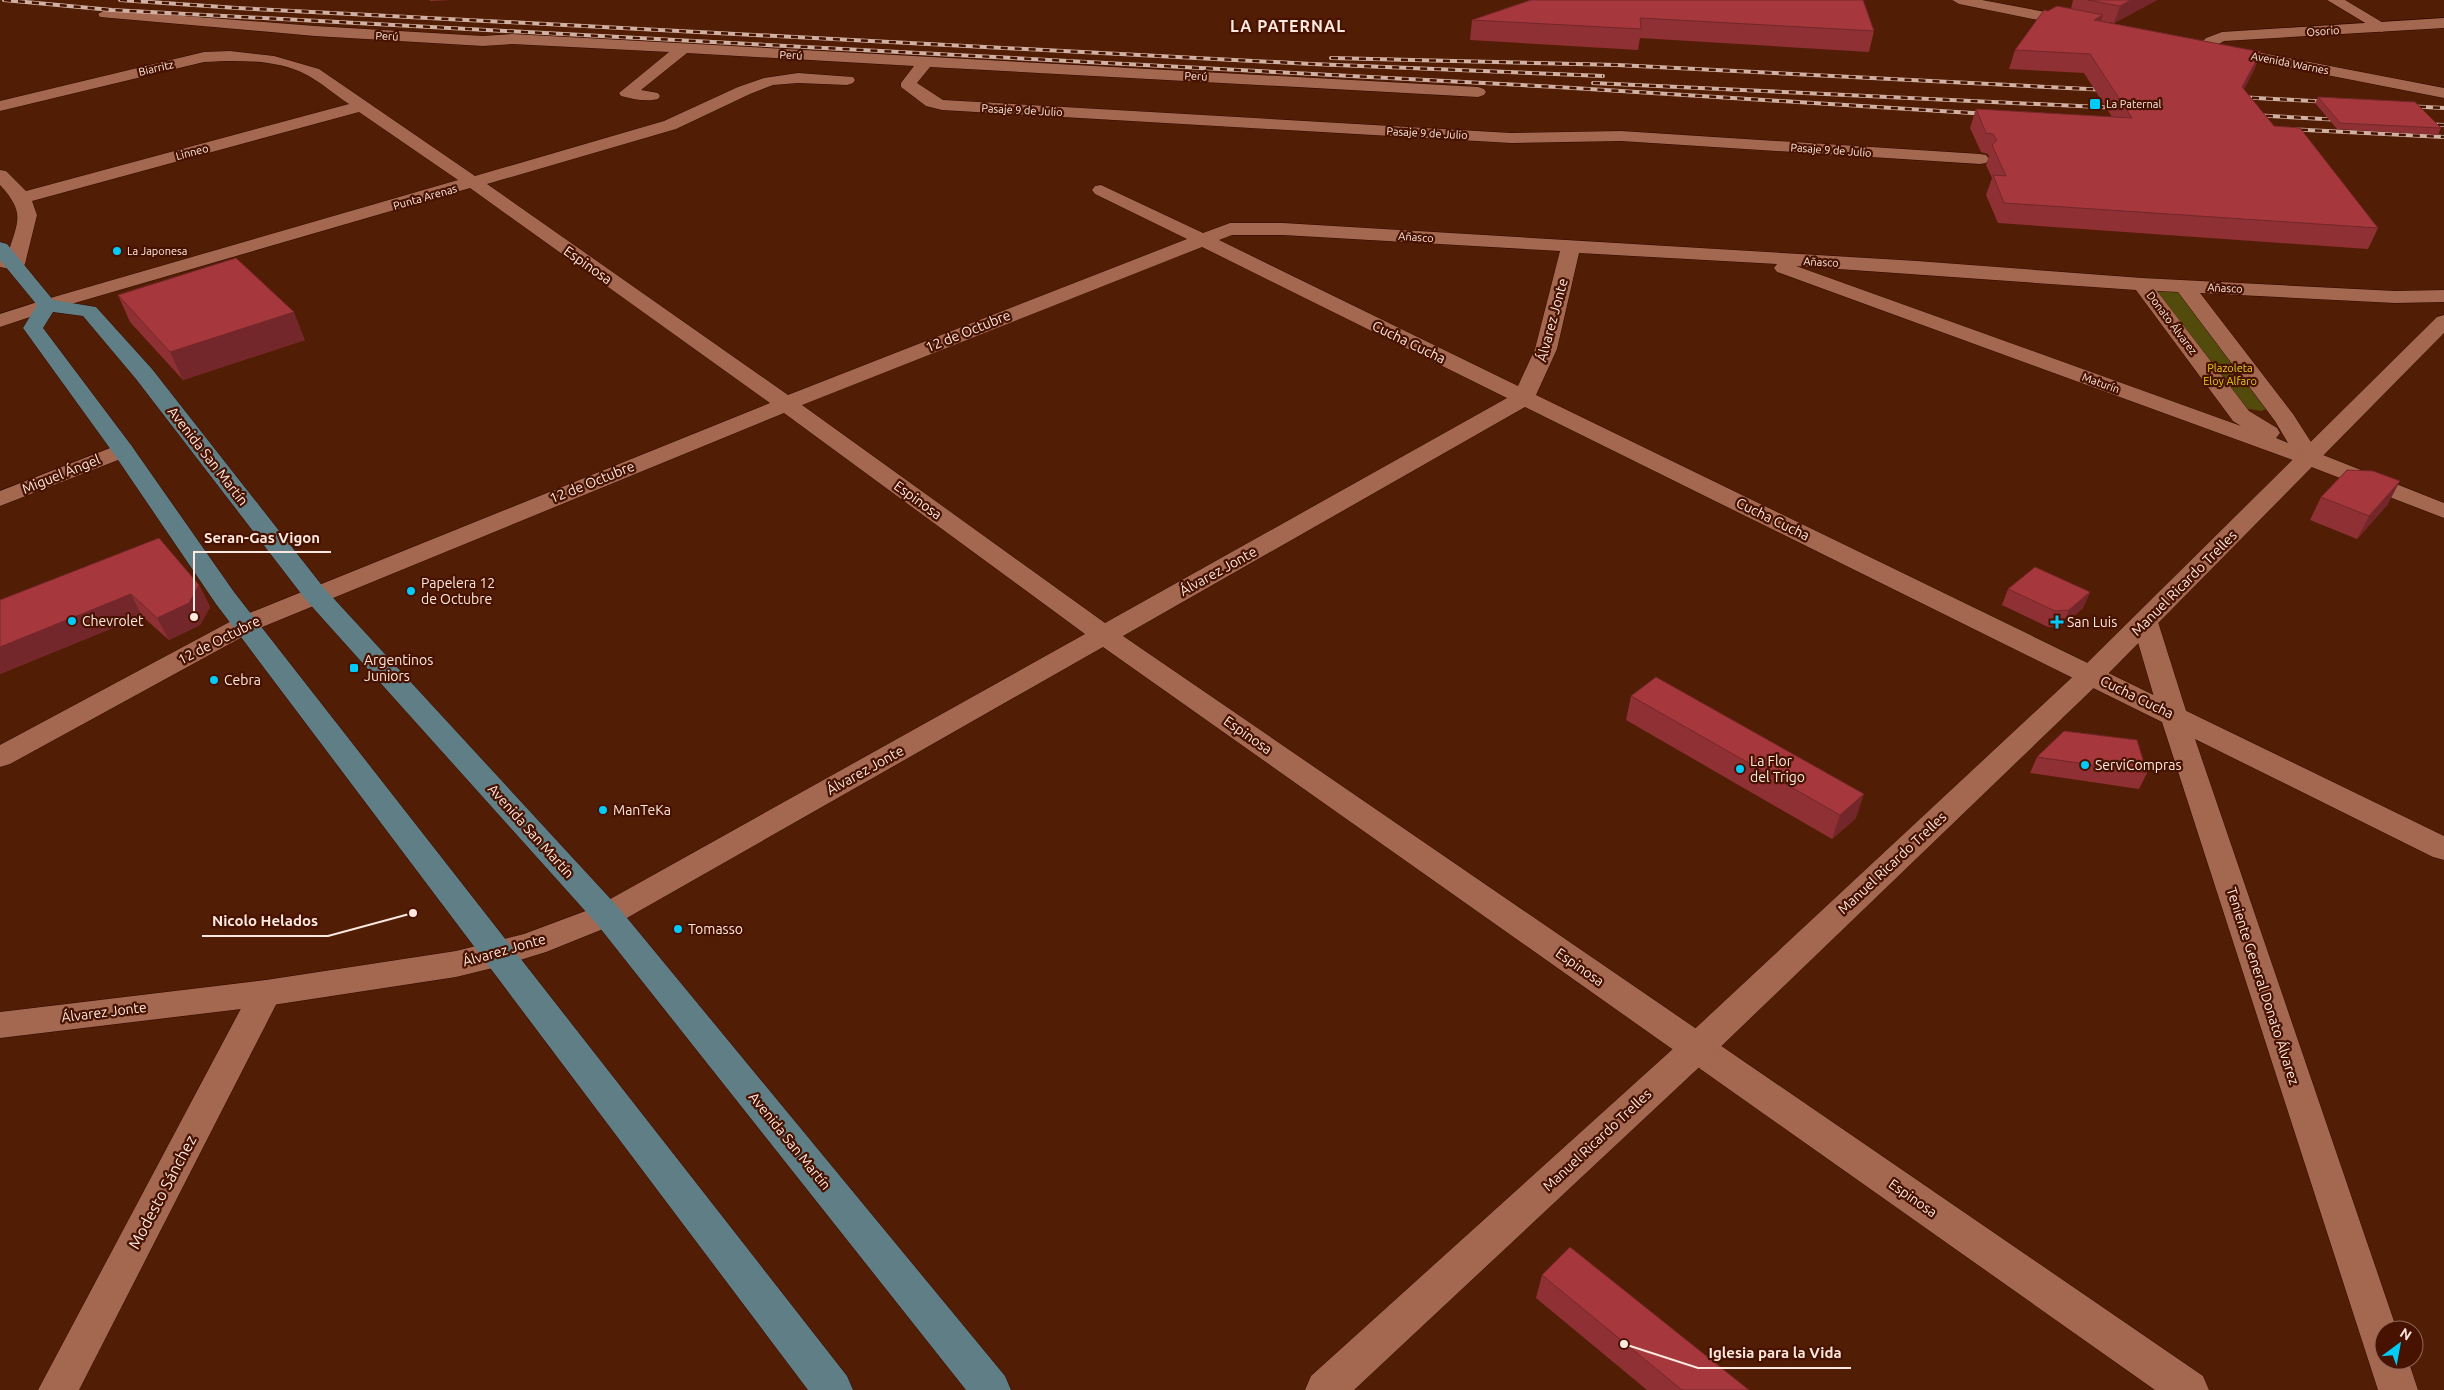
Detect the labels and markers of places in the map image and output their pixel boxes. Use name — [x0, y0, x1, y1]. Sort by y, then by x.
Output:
marker: La Paternal — [2088, 97, 2102, 111]
place label: La Paternal — [2106, 98, 2161, 110]
marker: La Japonesa — [111, 245, 123, 257]
place label: La Japonesa — [127, 245, 188, 257]
callout: Seran-Gas Vigon — [194, 522, 331, 552]
place label: Papelera 12 de Octubre — [421, 575, 495, 607]
marker: Papelera 12 de Octubre — [405, 585, 417, 597]
place label: Chevrolet — [82, 613, 144, 629]
place label: San Luis — [2067, 614, 2117, 630]
marker: Chevrolet — [66, 615, 78, 627]
marker: San Luis — [2051, 616, 2063, 628]
place label: Argentinos Juniors — [364, 652, 433, 684]
marker: Argentinos Juniors — [348, 662, 360, 674]
place label: Cebra — [224, 672, 261, 688]
marker: Cebra — [208, 674, 220, 686]
place label: La Flor del Trigo — [1750, 753, 1805, 785]
place label: ServiCompras — [2095, 757, 2182, 773]
marker: ServiCompras — [2079, 759, 2091, 771]
marker: La Flor del Trigo — [1734, 763, 1746, 775]
place label: ManTeKa — [613, 802, 671, 818]
marker: ManTeKa — [597, 804, 609, 816]
callout: Nicolo Helados — [202, 906, 328, 936]
place label: Tomasso — [688, 921, 743, 937]
marker: Tomasso — [672, 923, 684, 935]
callout: Iglesia para la Vida — [1698, 1338, 1851, 1368]

